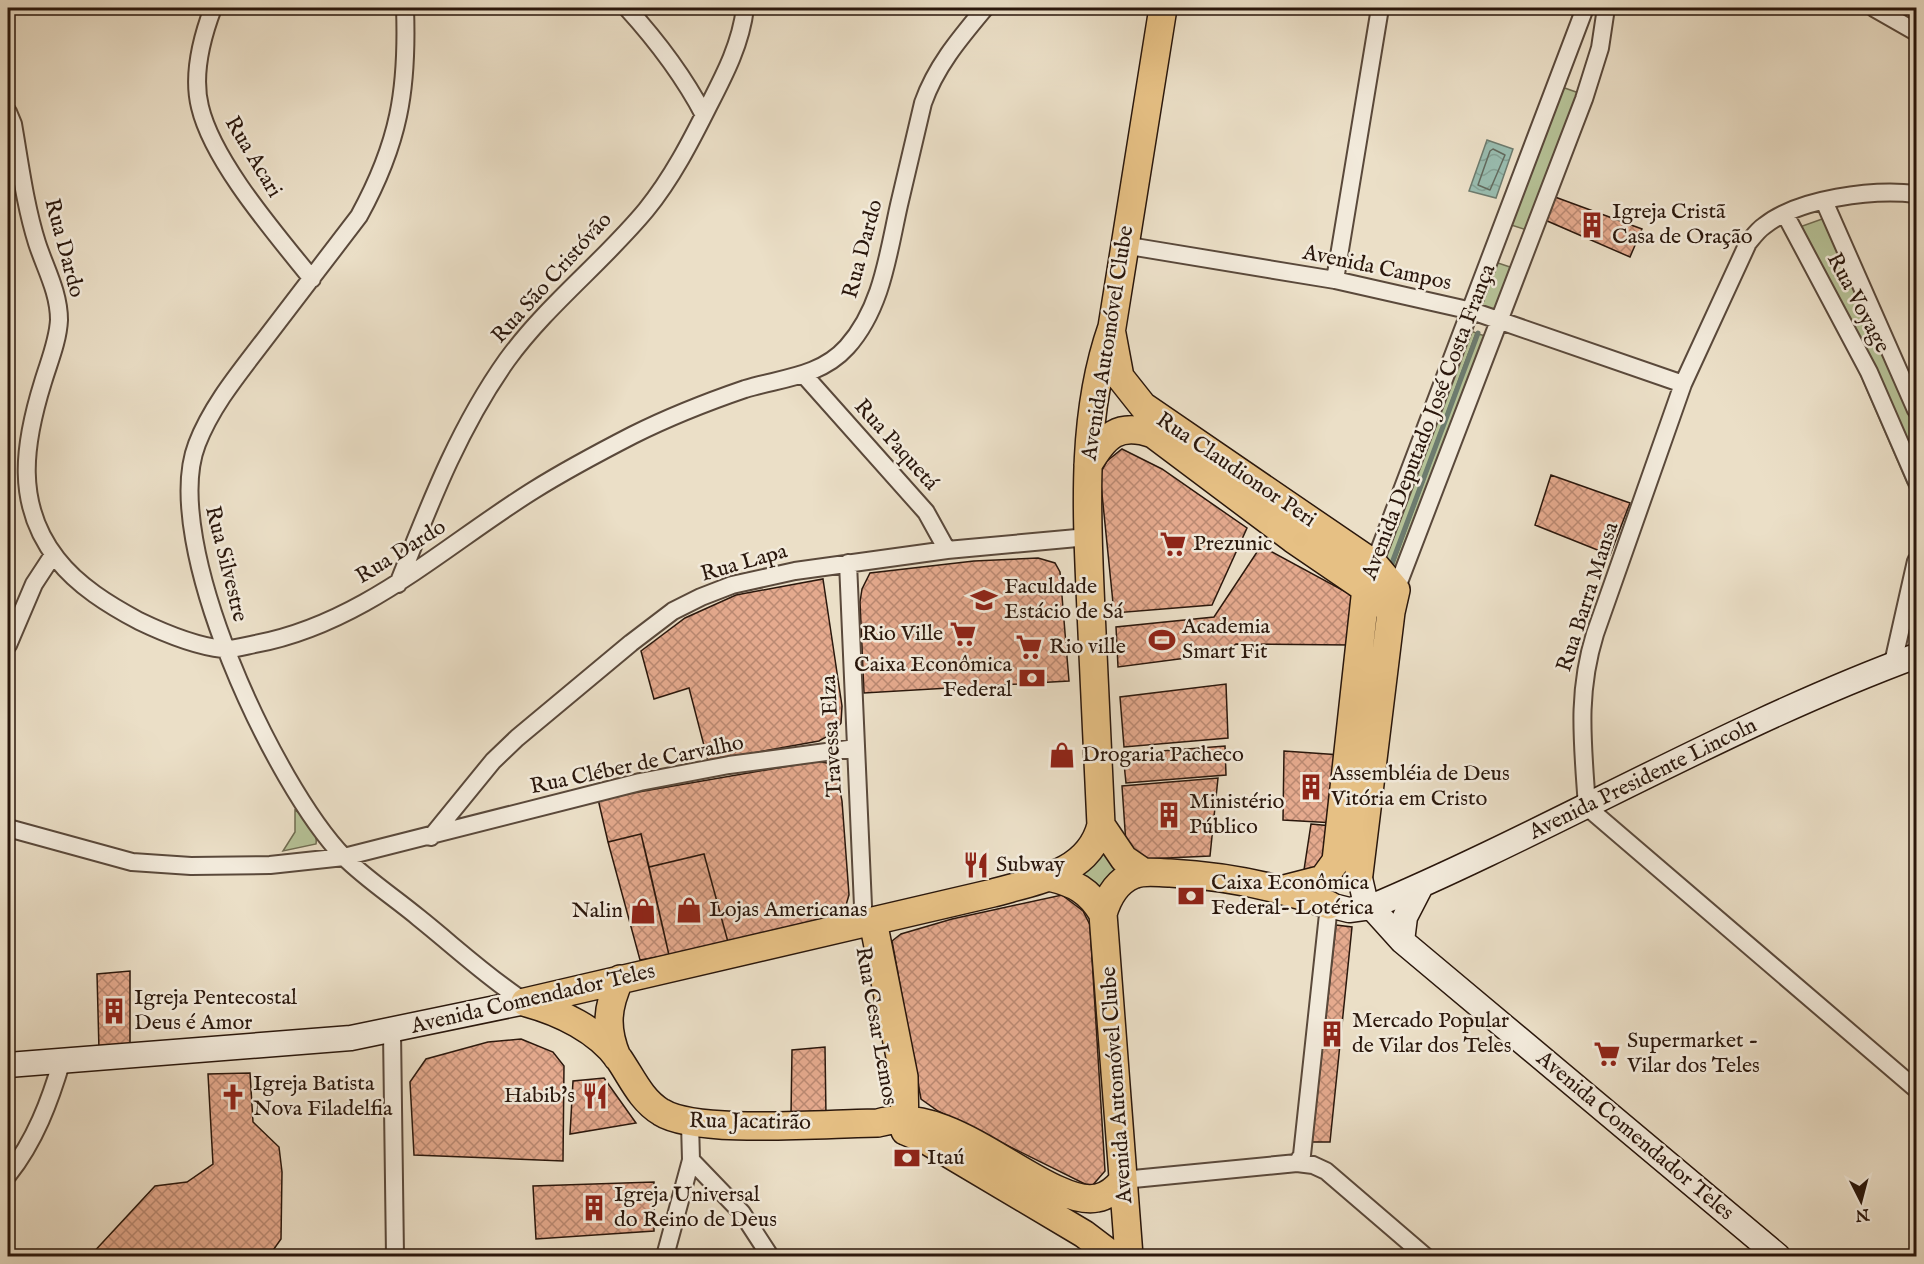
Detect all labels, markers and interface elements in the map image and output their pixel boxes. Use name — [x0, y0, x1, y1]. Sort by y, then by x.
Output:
street label: Rua Acari — [218, 111, 288, 203]
street label: Rua Dardo — [37, 196, 91, 301]
street label: Rua Dardo — [836, 196, 890, 301]
place label: Igreja Cristã Casa de Oração — [1612, 198, 1753, 251]
street label: Rua São Cristóvão — [486, 206, 618, 350]
building icon: Igreja Cristã Casa de Oração — [1577, 210, 1607, 240]
street label: Avenida Automóvel Clube — [1075, 224, 1140, 463]
street label: Avenida Campos — [1299, 238, 1454, 297]
street label: Rua Voyage — [1820, 248, 1896, 358]
street label: Avenida Deputado José Costa França — [1355, 260, 1502, 585]
street label: Rua Paquetá — [847, 393, 945, 497]
street label: Rua Claudionor Peri — [1151, 406, 1322, 534]
street label: Rua Silvestre — [198, 503, 254, 625]
street label: Rua Dardo — [351, 513, 451, 591]
street label: Rua Barra Mansa — [1551, 518, 1626, 676]
supermarket icon: Prezunic — [1158, 529, 1188, 559]
place label: Prezunic — [1193, 530, 1272, 558]
street label: Rua Lapa — [697, 537, 791, 589]
place label: Faculdade Estácio de Sá — [1004, 573, 1124, 626]
school or university icon: Faculdade Estácio de Sá — [969, 585, 999, 615]
place label: Academia Smart Fit — [1181, 613, 1271, 666]
supermarket icon: Rio Ville — [948, 619, 978, 649]
place label: Rio Ville — [862, 620, 943, 648]
sports icon: Academia Smart Fit — [1147, 625, 1177, 655]
supermarket icon: Rio ville — [1014, 632, 1044, 662]
place label: Rio ville — [1049, 633, 1126, 661]
place label: Caixa Econômica Federal — [854, 651, 1012, 704]
bank icon: Caixa Econômica Federal — [1017, 663, 1047, 693]
street label: Travessa Elza — [815, 674, 849, 798]
street label: Avenida Presidente Lincoln — [1523, 711, 1762, 847]
street label: Rua Cléber de Carvalho — [528, 729, 746, 801]
shop icon: Drogaria Pacheco — [1047, 740, 1077, 770]
place label: Drogaria Pacheco — [1082, 741, 1244, 769]
place label: Assembléia de Deus Vitória em Cristo — [1330, 760, 1510, 813]
building icon: Assembléia de Deus Vitória em Cristo — [1296, 772, 1326, 802]
place label: Ministério Público — [1189, 788, 1284, 841]
building icon: Ministério Público — [1154, 800, 1184, 830]
restaurant icon: Subway — [961, 850, 991, 880]
place label: Subway — [996, 851, 1065, 879]
place label: Caixa Econômica Federal- Lotérica — [1211, 869, 1374, 922]
bank icon: Caixa Econômica Federal- Lotérica — [1176, 881, 1206, 911]
shop icon: Lojas Americanas — [674, 895, 704, 925]
shop icon: Nalin — [628, 896, 658, 926]
place label: Lojas Americanas — [709, 896, 868, 924]
place label: Nalin — [571, 897, 623, 925]
street label: Rua Cesar Lemos — [848, 944, 904, 1108]
street label: Avenida Comendador Teles — [407, 957, 658, 1041]
street label: Avenida Automóvel Clube — [1095, 966, 1139, 1205]
place label: Igreja Pentecostal Deus é Amor — [134, 984, 297, 1037]
building icon: Igreja Pentecostal Deus é Amor — [99, 996, 129, 1026]
place label: Mercado Popular de Vilar dos Teles — [1352, 1007, 1511, 1060]
building icon: Mercado Popular de Vilar dos Teles — [1317, 1019, 1347, 1049]
place label: Supermarket - Vilar dos Teles — [1626, 1027, 1760, 1080]
supermarket icon: Supermarket - Vilar dos Teles — [1592, 1039, 1622, 1069]
street label: Avenida Comendador Teles — [1530, 1044, 1740, 1227]
place label: Igreja Batista Nova Filadelfia — [253, 1070, 393, 1123]
restaurant icon: Habib's — [580, 1081, 610, 1111]
church icon: Igreja Batista Nova Filadelfia — [218, 1082, 248, 1112]
place label: Habib's — [504, 1082, 575, 1110]
street label: Rua Jacatirão — [689, 1107, 811, 1137]
bank icon: Itaú — [892, 1143, 922, 1173]
place label: Itaú — [927, 1144, 965, 1172]
north arrow — [1831, 1171, 1891, 1231]
place label: Igreja Universal do Reino de Deus — [614, 1181, 777, 1234]
building icon: Igreja Universal do Reino de Deus — [579, 1193, 609, 1223]
text: N — [1854, 1203, 1871, 1225]

